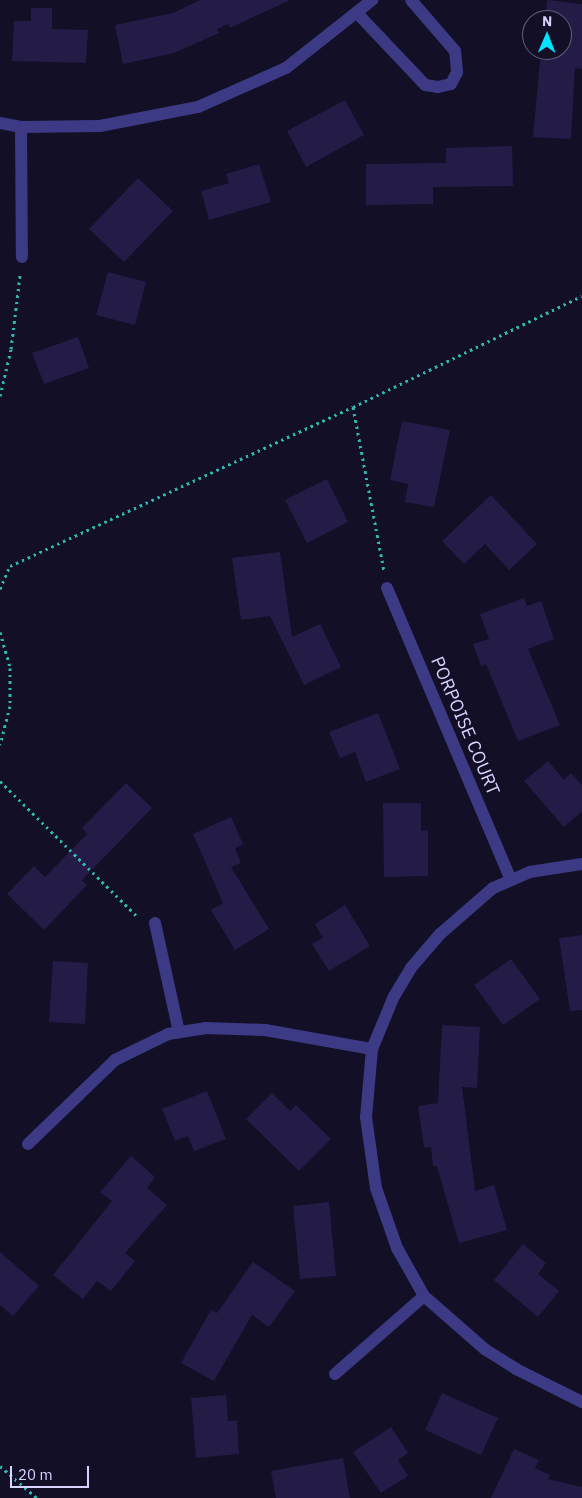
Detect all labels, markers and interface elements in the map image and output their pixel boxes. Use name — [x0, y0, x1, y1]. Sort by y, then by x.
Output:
north arrow — [522, 10, 572, 60]
text: N — [542, 12, 552, 30]
street label: PORPOISE COURT — [426, 653, 504, 799]
scale bar — [12, 1456, 91, 1488]
text: 20 m — [18, 1465, 53, 1484]

